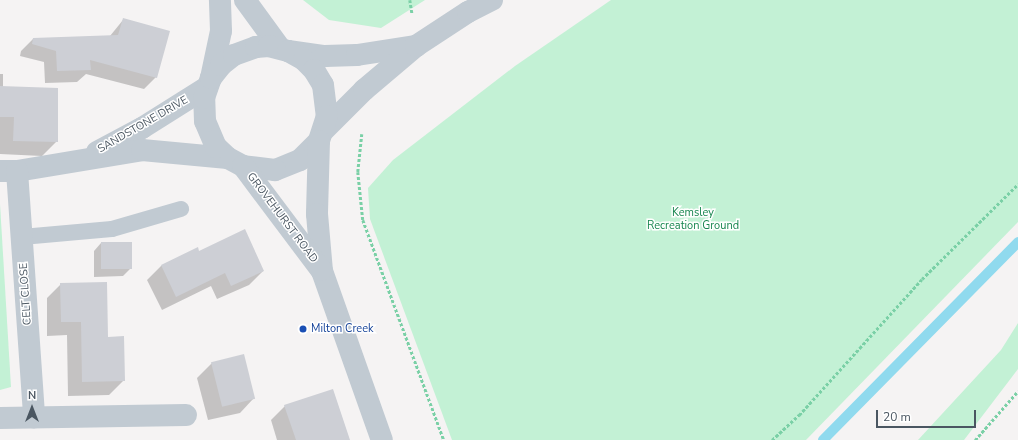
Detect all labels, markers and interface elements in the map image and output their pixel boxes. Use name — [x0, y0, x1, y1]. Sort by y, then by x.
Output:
street label: SANDSTONE DRIVE — [96, 94, 190, 156]
street label: GROVEHURST ROAD — [244, 170, 320, 266]
park label: Kemsley Recreation Ground — [647, 207, 739, 233]
street label: CELT CLOSE — [17, 262, 35, 326]
place label: Milton Creek — [311, 322, 374, 336]
marker: Milton Creek — [298, 324, 308, 334]
north arrow — [12, 388, 52, 428]
text: N — [28, 388, 36, 403]
scale bar — [878, 402, 978, 428]
text: 20 m — [883, 409, 911, 425]

